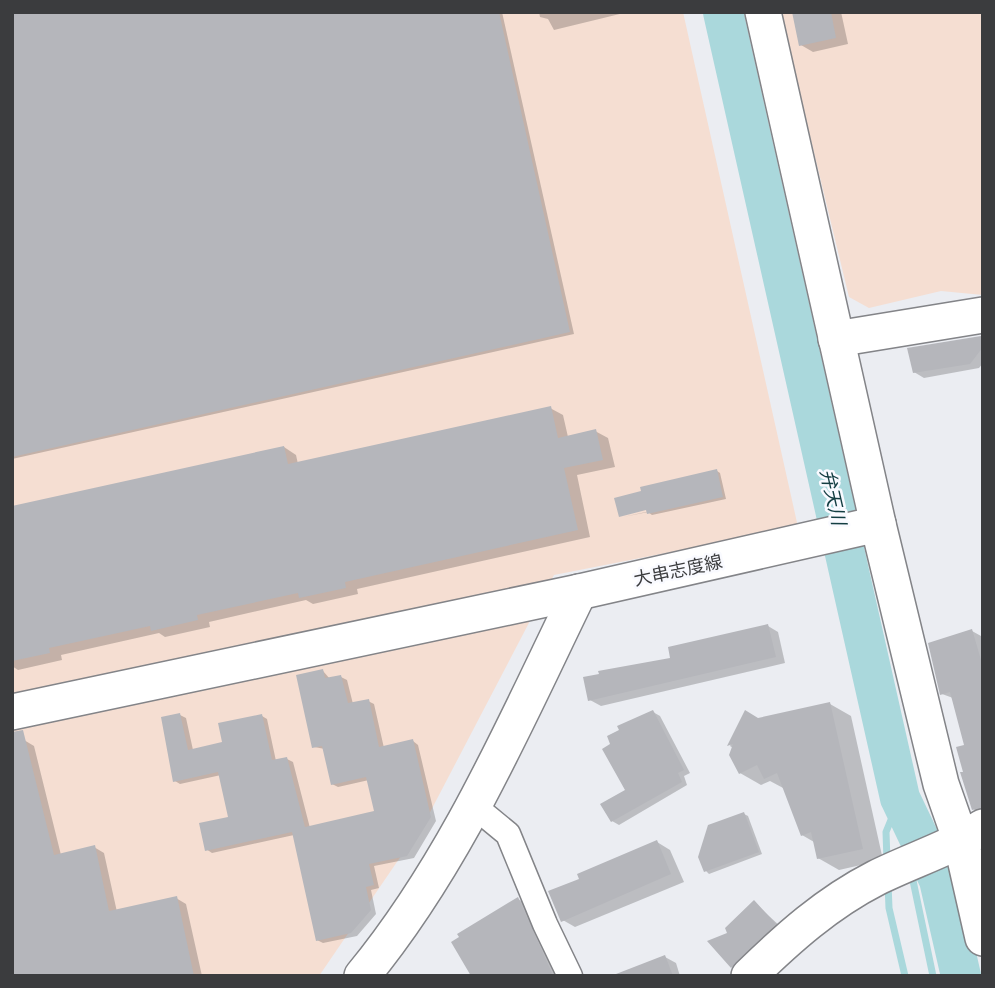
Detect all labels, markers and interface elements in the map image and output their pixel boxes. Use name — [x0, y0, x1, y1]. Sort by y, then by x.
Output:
water label: 弁天川 — [815, 467, 851, 529]
street label: 大串志度線 — [632, 550, 724, 590]

